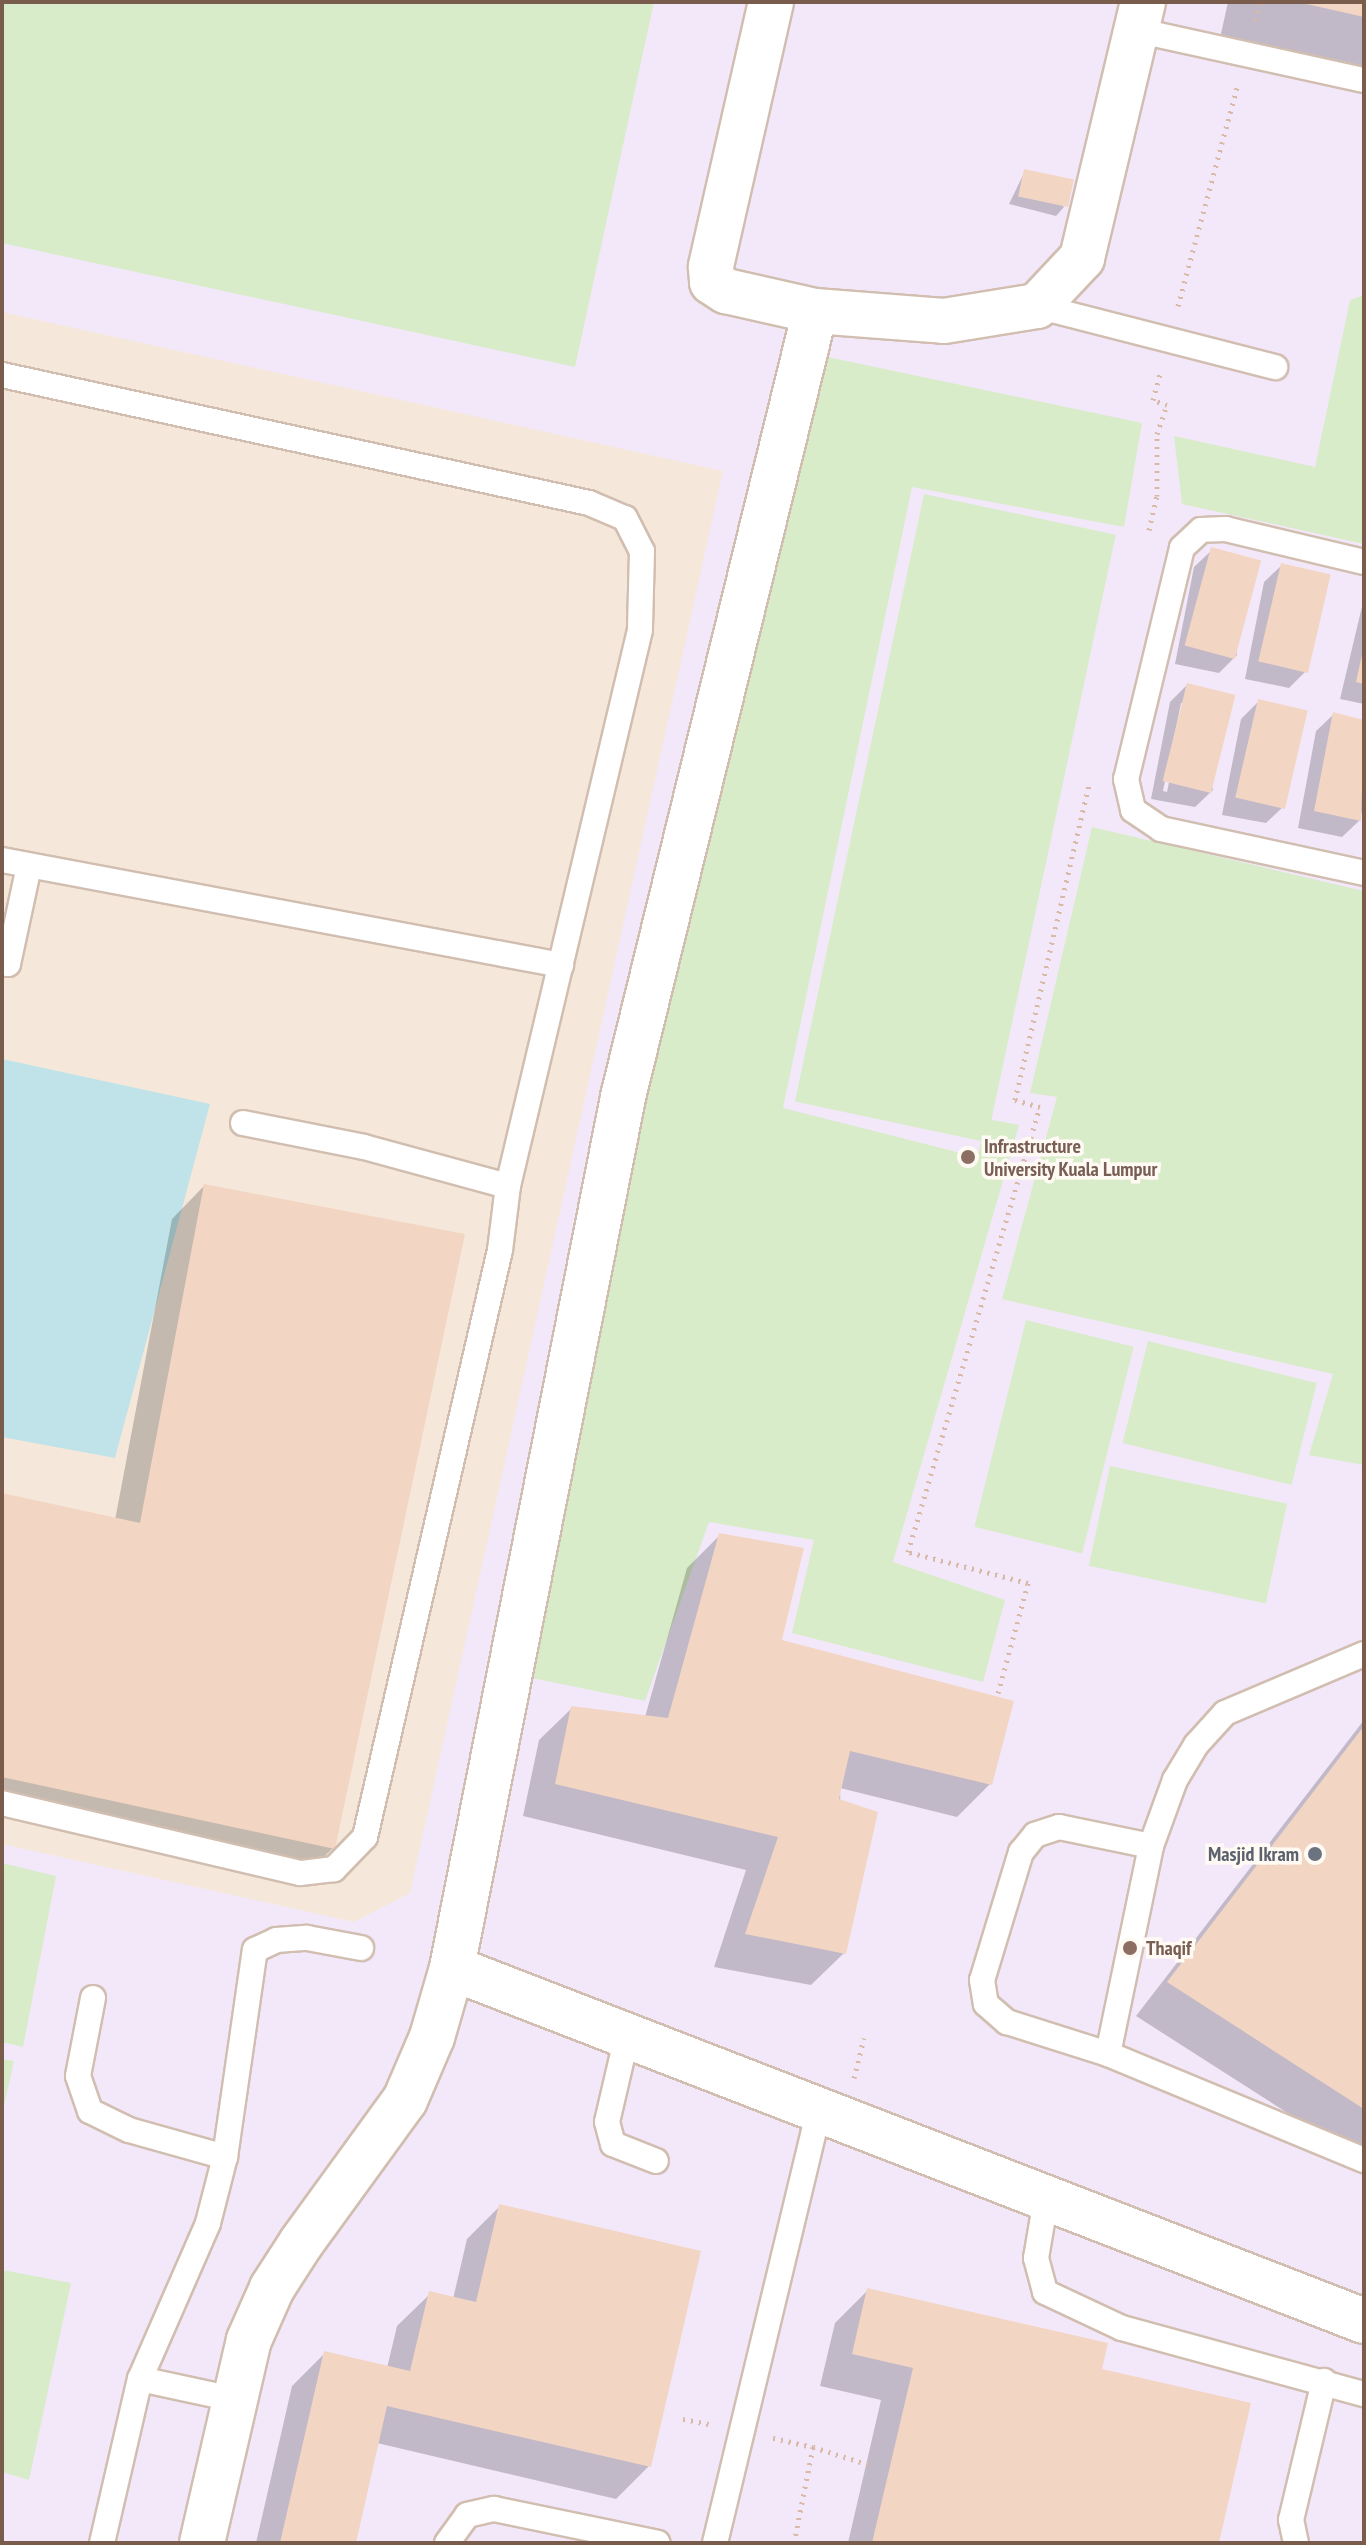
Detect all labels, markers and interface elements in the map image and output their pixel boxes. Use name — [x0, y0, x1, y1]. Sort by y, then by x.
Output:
place label: Infrastructure University Kuala Lumpur — [984, 1134, 1158, 1181]
marker: Infrastructure University Kuala Lumpur — [959, 1148, 977, 1166]
place label: Masjid Ikram — [1208, 1842, 1299, 1866]
marker: Masjid Ikram — [1306, 1845, 1324, 1863]
place label: Thaqif — [1146, 1936, 1191, 1960]
marker: Thaqif — [1121, 1939, 1139, 1957]

